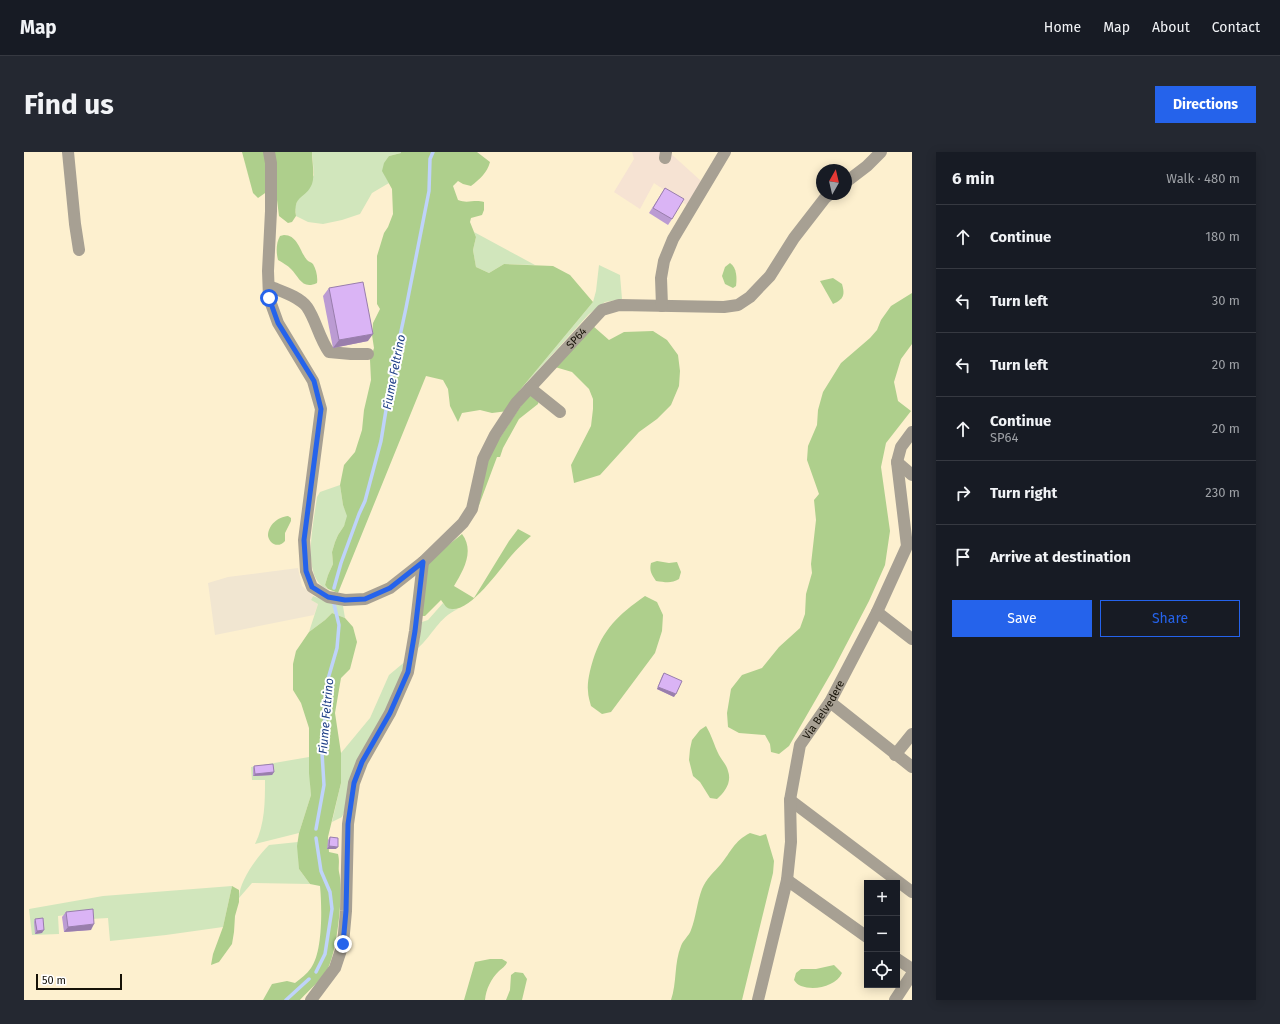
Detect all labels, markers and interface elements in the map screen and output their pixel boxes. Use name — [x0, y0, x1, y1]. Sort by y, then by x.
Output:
text: Map — [20, 16, 57, 39]
text: Home — [1044, 19, 1081, 36]
text: Map — [1103, 19, 1130, 36]
text: About — [1152, 19, 1190, 36]
text: Contact — [1212, 19, 1260, 36]
button: Directions — [1155, 86, 1256, 123]
text: Find us — [24, 88, 114, 121]
north arrow — [816, 164, 852, 200]
text: 6 min — [952, 168, 995, 189]
text: Walk · 480 m — [1166, 171, 1240, 186]
icon: ahead — [952, 226, 974, 248]
text: Continue — [990, 228, 1051, 246]
text: 180 m — [1205, 229, 1240, 244]
route start — [260, 289, 278, 307]
icon: left — [952, 290, 974, 312]
text: Turn left — [990, 292, 1048, 310]
text: 30 m — [1212, 293, 1240, 308]
street label: SP64 — [563, 325, 589, 351]
water label: Fiume Feltrino — [380, 333, 408, 411]
icon: left — [952, 354, 974, 376]
text: Turn left — [990, 356, 1048, 374]
text: 20 m — [1212, 357, 1240, 372]
text: Continue — [990, 412, 1051, 430]
icon: ahead — [952, 418, 974, 440]
text: 20 m — [1212, 421, 1240, 436]
text: SP64 — [990, 430, 1018, 445]
icon: right — [952, 482, 974, 504]
text: Turn right — [990, 484, 1057, 502]
text: 230 m — [1205, 485, 1240, 500]
icon: arrive — [952, 546, 974, 568]
text: Arrive at destination — [990, 548, 1131, 566]
button: Save — [952, 600, 1092, 637]
button: Share — [1100, 600, 1240, 637]
water label: Fiume Feltrino — [316, 677, 336, 755]
street label: Via Belvedere — [800, 678, 847, 742]
map controls — [864, 880, 900, 988]
button: + — [864, 880, 900, 916]
button: − — [864, 916, 900, 952]
route end — [334, 935, 352, 953]
button: locate — [864, 952, 900, 988]
scale bar — [36, 972, 122, 991]
text: 50 m — [42, 974, 66, 987]

